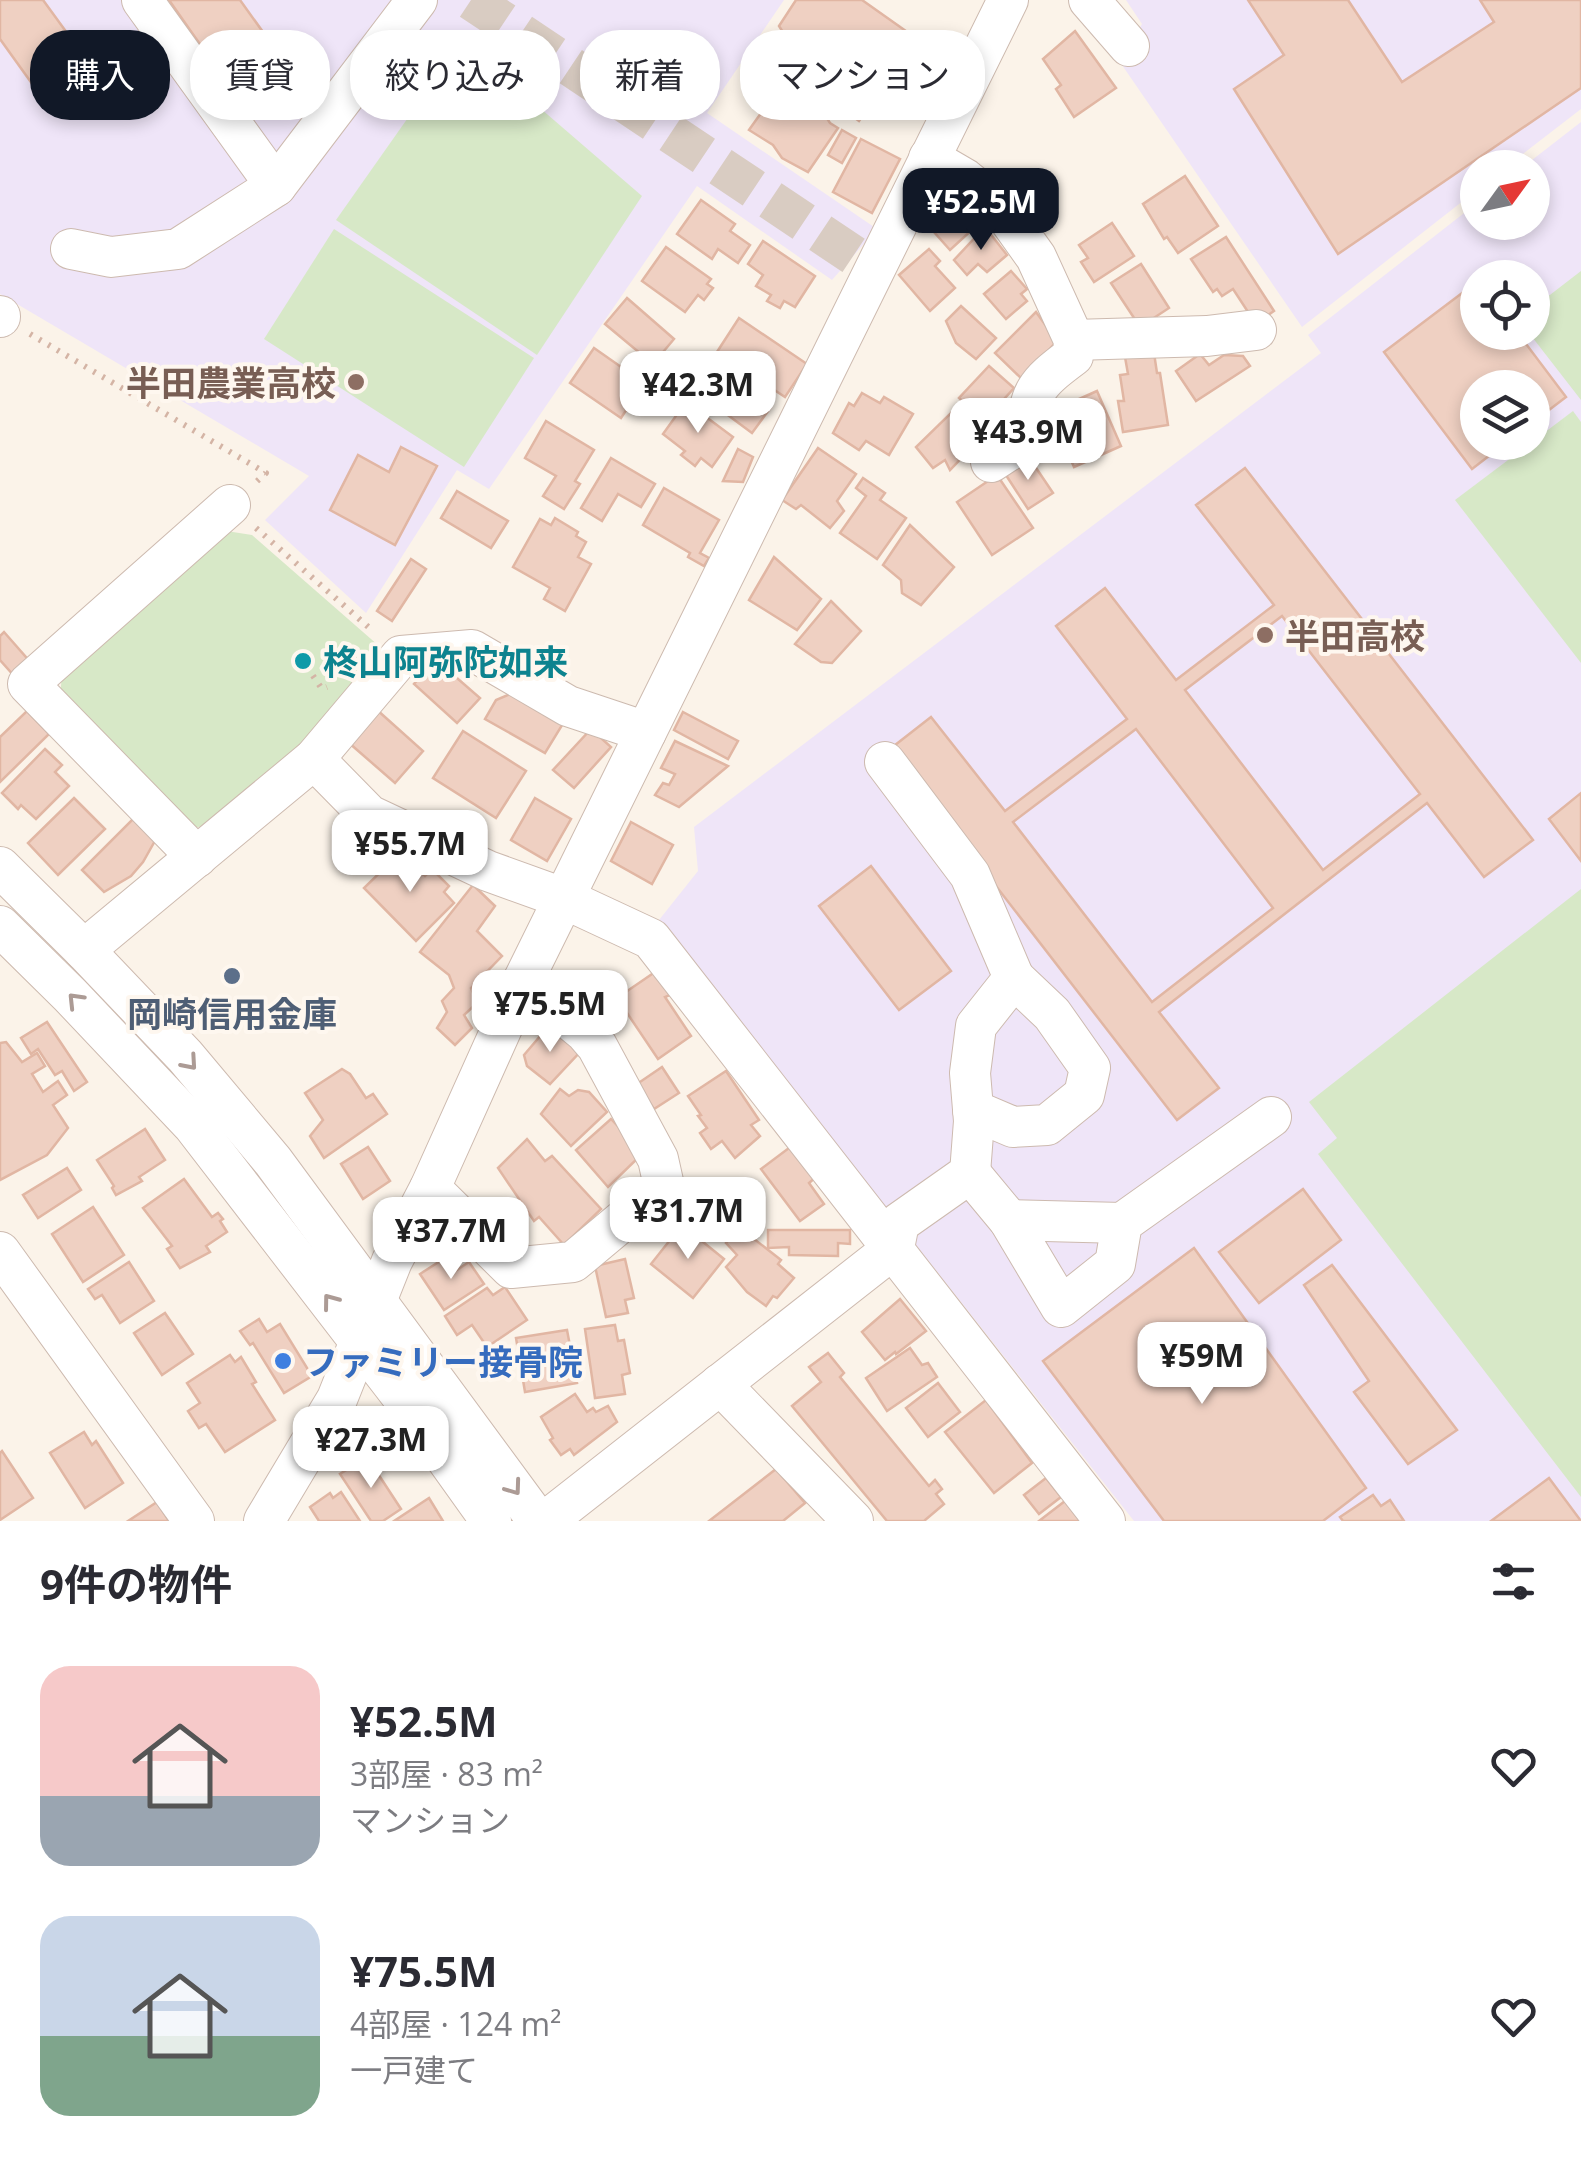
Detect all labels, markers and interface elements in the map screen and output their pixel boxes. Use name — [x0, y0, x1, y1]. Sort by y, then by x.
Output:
chip: 購入 — [30, 30, 170, 120]
chip: 賃貸 — [190, 30, 330, 120]
chip: 絞り込み — [350, 30, 560, 120]
chip: 新着 — [580, 30, 720, 120]
chip: マンション — [740, 30, 985, 120]
north arrow — [1460, 150, 1550, 240]
map controls — [1460, 150, 1550, 460]
pin: ¥52.5M — [900, 168, 1062, 253]
text: ¥52.5M — [925, 179, 1037, 222]
button: locate — [1460, 260, 1550, 350]
pin: ¥42.3M — [617, 351, 779, 436]
place label: 半田農業高校 — [126, 359, 336, 406]
text: ¥42.3M — [642, 362, 754, 405]
button: layers — [1460, 370, 1550, 460]
marker: 半田農業高校 — [345, 371, 367, 393]
pin: ¥43.9M — [947, 398, 1109, 483]
text: ¥43.9M — [972, 409, 1084, 452]
place label: 半田高校 — [1285, 612, 1425, 659]
marker: 半田高校 — [1254, 624, 1276, 646]
place label: 柊山阿弥陀如来 — [323, 638, 568, 685]
marker: 柊山阿弥陀如来 — [292, 650, 314, 672]
pin: ¥55.7M — [329, 810, 491, 895]
text: ¥55.7M — [354, 821, 466, 864]
marker: 岡崎信用金庫 — [221, 965, 243, 987]
pin: ¥75.5M — [469, 970, 631, 1055]
text: ¥75.5M — [494, 981, 606, 1024]
place label: 岡崎信用金庫 — [127, 990, 337, 1037]
one-way arrow — [69, 994, 87, 1012]
one-way arrow — [178, 1051, 196, 1069]
pin: ¥31.7M — [607, 1177, 769, 1262]
text: ¥31.7M — [632, 1188, 744, 1231]
pin: ¥37.7M — [370, 1197, 532, 1282]
text: ¥37.7M — [395, 1208, 507, 1251]
one-way arrow — [325, 1294, 342, 1312]
pin: ¥59M — [1143, 1322, 1261, 1407]
text: ¥59M — [1159, 1333, 1245, 1376]
place label: ファミリー接骨院 — [303, 1338, 583, 1385]
marker: ファミリー接骨院 — [272, 1350, 294, 1372]
pin: ¥27.3M — [290, 1406, 452, 1491]
text: ¥27.3M — [315, 1417, 427, 1460]
one-way arrow — [502, 1477, 519, 1495]
icon: filters — [1486, 1554, 1541, 1609]
text: 9件の物件 — [40, 1555, 232, 1612]
text: ¥52.5M — [350, 1692, 498, 1749]
icon: home — [120, 1706, 240, 1826]
icon: heart — [1486, 1739, 1541, 1794]
text: 3部屋 · 83 m² — [350, 1752, 543, 1795]
text: マンション — [350, 1798, 510, 1841]
text: ¥75.5M — [350, 1942, 498, 1999]
icon: home — [120, 1956, 240, 2076]
icon: heart — [1486, 1989, 1541, 2044]
text: 4部屋 · 124 m² — [350, 2002, 561, 2045]
text: 一戸建て — [350, 2048, 478, 2091]

